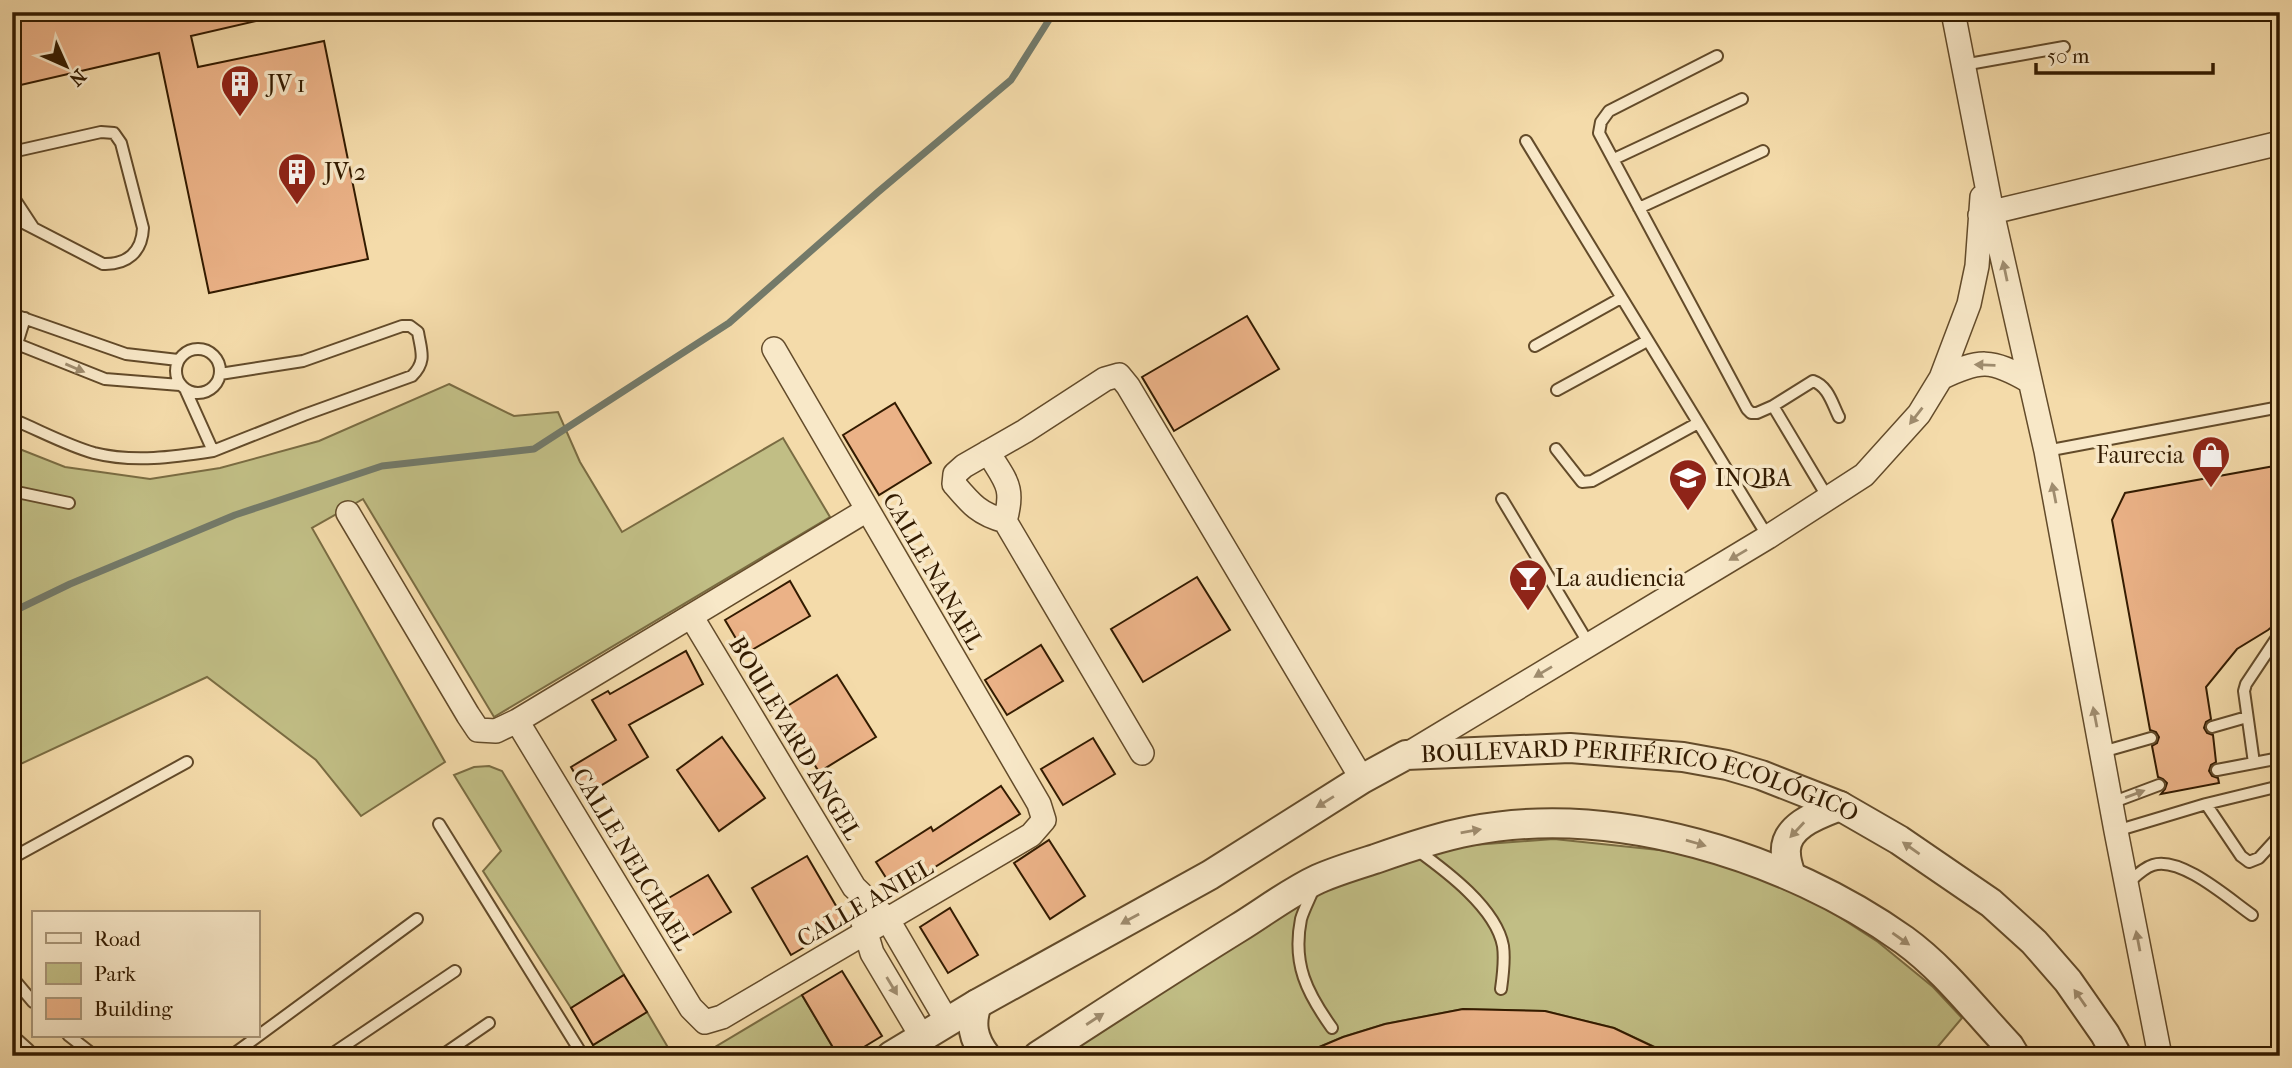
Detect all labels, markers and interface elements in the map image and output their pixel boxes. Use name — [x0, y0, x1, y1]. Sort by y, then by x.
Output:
north arrow — [32, 32, 102, 102]
scale bar — [2036, 32, 2213, 76]
text: 50 m — [2047, 44, 2090, 68]
building icon: JV 1 — [219, 63, 261, 118]
text: N — [64, 64, 90, 91]
place label: JV 1 — [265, 70, 305, 98]
building icon: JV 2 — [276, 151, 318, 206]
place label: JV 2 — [322, 158, 366, 186]
one-way arrow — [1999, 260, 2010, 282]
one-way arrow — [1974, 360, 1996, 371]
one-way arrow — [65, 362, 86, 373]
one-way arrow — [1909, 408, 1924, 425]
shop icon: Faurecia — [2190, 434, 2232, 489]
place label: Faurecia — [2096, 441, 2185, 469]
school or university icon: INQBA — [1667, 457, 1709, 512]
place label: INQBA — [1715, 464, 1792, 492]
one-way arrow — [2048, 482, 2059, 504]
street label: CALLE NANAEL — [877, 488, 989, 655]
one-way arrow — [1728, 548, 1747, 561]
bar icon: La audiencia — [1507, 557, 1549, 612]
place label: La audiencia — [1555, 564, 1686, 592]
street label: BOULEVARD ÁNGEL — [723, 631, 868, 845]
one-way arrow — [1534, 666, 1553, 678]
one-way arrow — [2089, 706, 2100, 728]
street label: BOULEVARD PERIFÉRICO ECOLÓGICO — [1420, 734, 1864, 828]
street label: CALLE NELCHAEL — [567, 763, 698, 956]
one-way arrow — [2125, 788, 2146, 799]
one-way arrow — [1315, 796, 1334, 809]
one-way arrow — [1790, 821, 1806, 838]
one-way arrow — [1460, 826, 1482, 837]
one-way arrow — [1686, 839, 1707, 849]
one-way arrow — [1902, 841, 1920, 855]
street label: CALLE ANIEL — [792, 852, 939, 953]
legend — [32, 911, 259, 1036]
one-way arrow — [1120, 913, 1140, 925]
text: Road — [94, 927, 141, 951]
one-way arrow — [2132, 930, 2143, 952]
one-way arrow — [1892, 932, 1910, 946]
text: Park — [94, 962, 136, 986]
one-way arrow — [886, 976, 898, 995]
one-way arrow — [2074, 989, 2087, 1008]
text: Building — [94, 997, 173, 1021]
one-way arrow — [1086, 1012, 1104, 1026]

